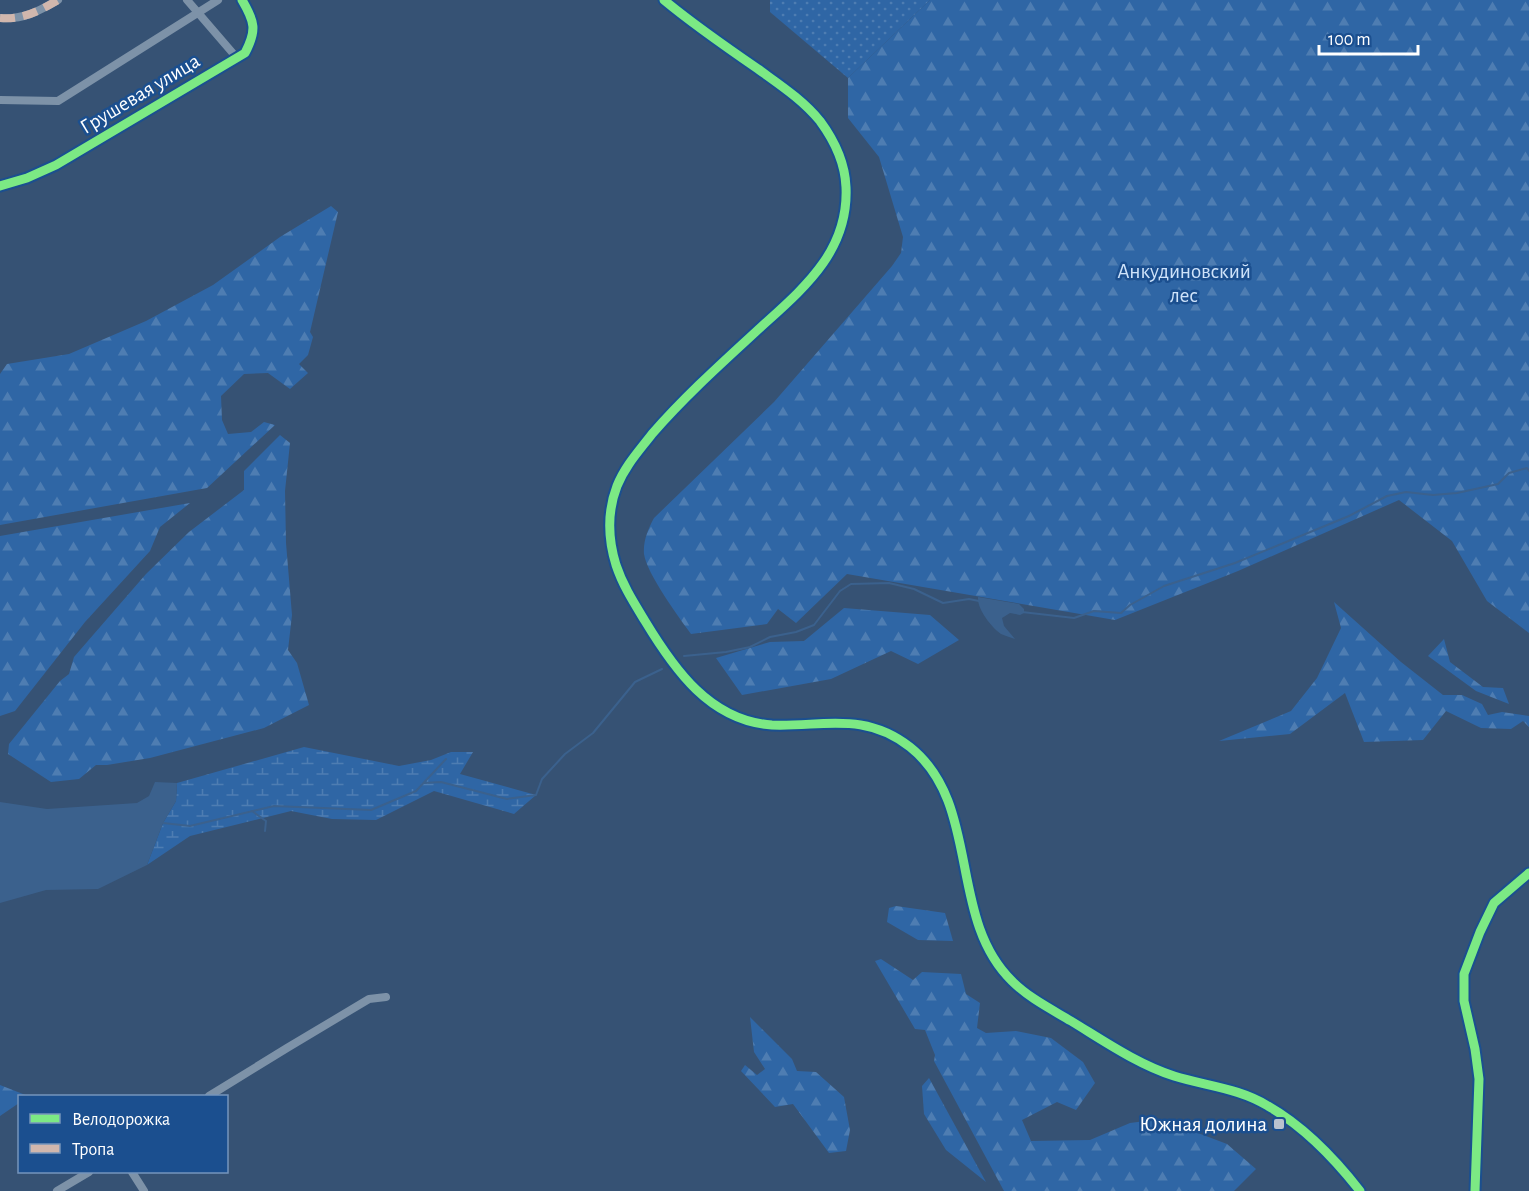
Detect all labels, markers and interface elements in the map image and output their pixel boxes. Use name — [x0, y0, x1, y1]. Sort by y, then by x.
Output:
scale bar — [1319, 18, 1418, 56]
text: 100 m — [1328, 31, 1371, 49]
street label: Грушевая улица — [76, 50, 204, 138]
park label: Анкудиновский лес — [1117, 261, 1251, 306]
legend — [18, 1095, 228, 1173]
text: Велодорожка — [72, 1111, 170, 1129]
place label: Южная долина — [1139, 1114, 1267, 1135]
marker: Южная долина — [1272, 1117, 1286, 1131]
text: Тропа — [72, 1141, 115, 1159]

